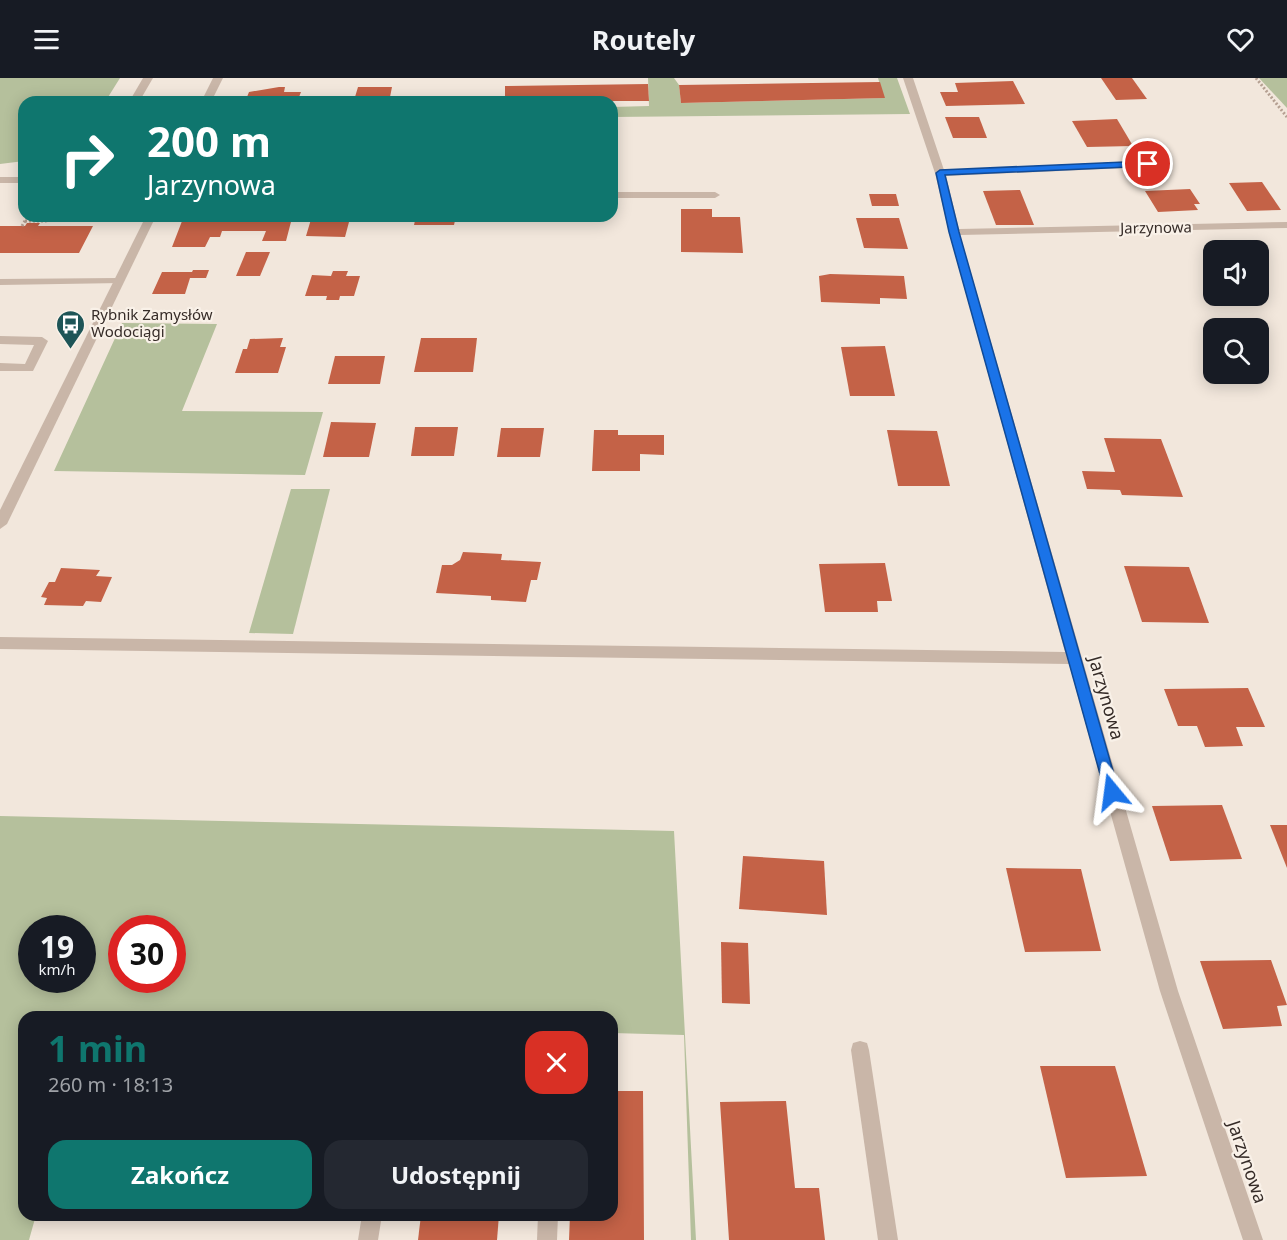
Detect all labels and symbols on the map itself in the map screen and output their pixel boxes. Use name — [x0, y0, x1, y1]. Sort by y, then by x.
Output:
pin — [1122, 138, 1173, 189]
street label: Jarzynowa — [1118, 216, 1192, 238]
place label: Rybnik Zamysłów Wodociągi — [91, 304, 213, 341]
bus stop icon: Rybnik Zamysłów Wodociągi — [54, 308, 86, 350]
street label: Jarzynowa — [1083, 651, 1130, 742]
position arrow — [1080, 760, 1144, 824]
speed limit sign: 30 — [108, 915, 186, 993]
street label: Jarzynowa — [1222, 1115, 1273, 1206]

